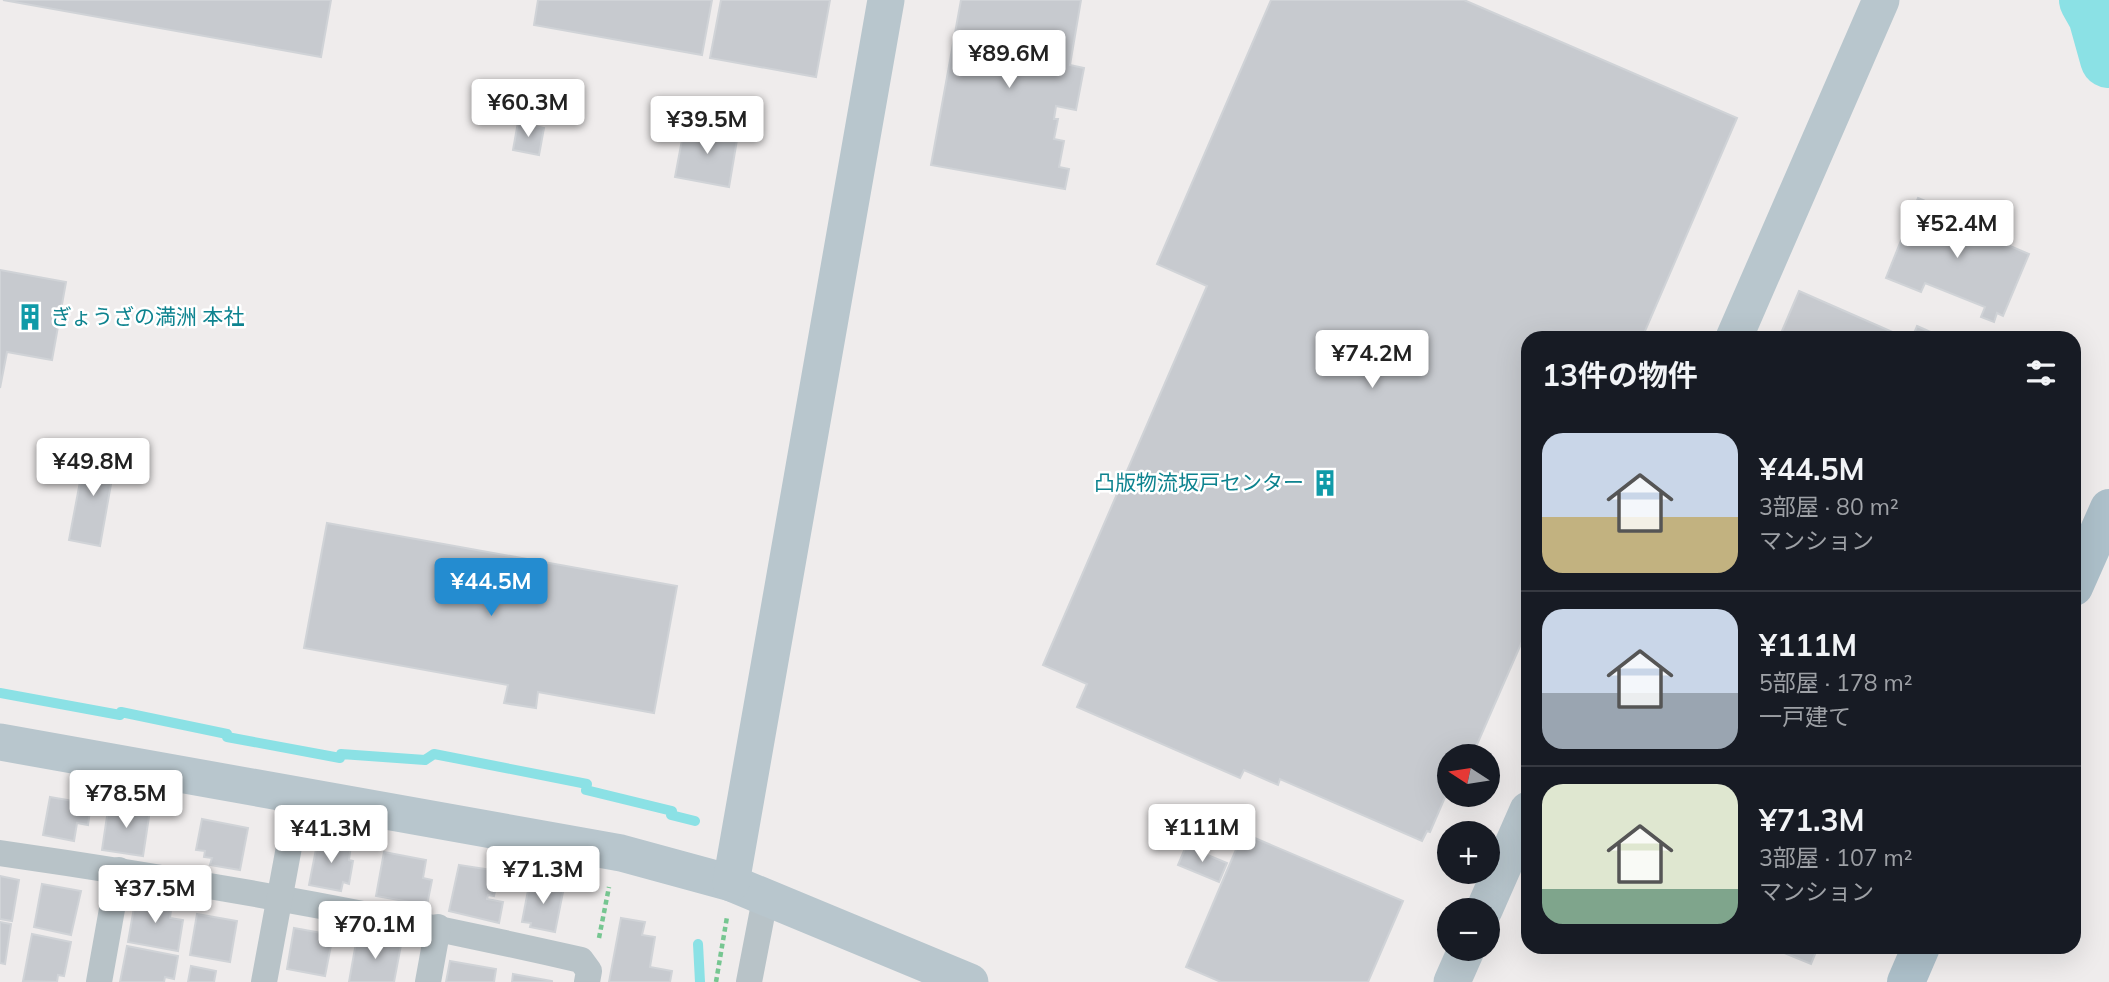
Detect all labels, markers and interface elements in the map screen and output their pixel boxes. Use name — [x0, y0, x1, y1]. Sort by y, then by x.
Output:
pin: ¥89.6M — [952, 31, 1066, 90]
text: ¥89.6M — [969, 38, 1049, 67]
pin: ¥60.3M — [471, 80, 585, 139]
text: ¥60.3M — [488, 87, 568, 116]
pin: ¥39.5M — [650, 96, 764, 156]
text: ¥39.5M — [667, 104, 747, 133]
pin: ¥52.4M — [1900, 201, 2014, 260]
text: ¥52.4M — [1917, 208, 1997, 237]
building icon: ぎょうざの満洲 本社 — [15, 302, 45, 332]
place label: ぎょうざの満洲 本社 — [51, 303, 244, 329]
pin: ¥74.2M — [1315, 330, 1429, 390]
text: ¥74.2M — [1332, 338, 1412, 367]
icon: filters — [2022, 354, 2060, 392]
text: 13件の物件 — [1542, 356, 1698, 394]
pin: ¥49.8M — [36, 438, 150, 498]
text: ¥49.8M — [53, 446, 133, 475]
text: ¥44.5M — [1759, 450, 1865, 488]
icon: home — [1598, 461, 1682, 545]
building icon: 凸版物流坂戸センター — [1310, 468, 1340, 498]
place label: 凸版物流坂戸センター — [1094, 469, 1304, 495]
text: 3部屋 · 80 m² — [1759, 492, 1899, 521]
text: マンション — [1759, 526, 1874, 555]
pin: ¥44.5M — [434, 558, 548, 618]
text: ¥44.5M — [451, 566, 531, 595]
text: ¥111M — [1759, 626, 1857, 664]
icon: home — [1598, 637, 1682, 721]
text: 5部屋 · 178 m² — [1759, 668, 1912, 697]
text: 一戸建て — [1759, 702, 1851, 731]
north arrow — [1437, 744, 1500, 807]
map controls — [1437, 744, 1500, 961]
pin: ¥78.5M — [69, 770, 183, 830]
text: ¥78.5M — [86, 778, 166, 807]
text: ¥71.3M — [1759, 801, 1865, 839]
pin: ¥111M — [1153, 804, 1251, 864]
pin: ¥41.3M — [274, 806, 388, 865]
text: ¥111M — [1164, 812, 1240, 841]
icon: home — [1598, 812, 1682, 896]
text: ¥41.3M — [291, 813, 371, 842]
button: + — [1437, 821, 1500, 884]
text: 3部屋 · 107 m² — [1759, 843, 1912, 872]
pin: ¥71.3M — [486, 846, 600, 906]
text: ¥71.3M — [503, 854, 583, 883]
pin: ¥37.5M — [98, 866, 212, 925]
text: ¥37.5M — [115, 873, 195, 902]
text: マンション — [1759, 877, 1874, 906]
button: − — [1437, 898, 1500, 961]
pin: ¥70.1M — [318, 902, 432, 961]
text: ¥70.1M — [335, 909, 415, 938]

